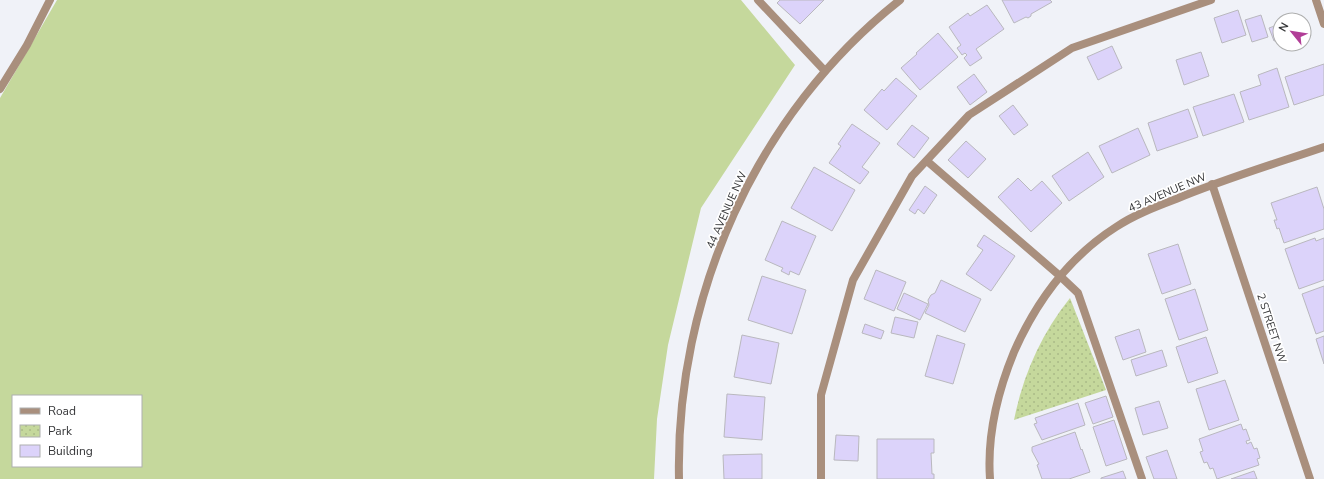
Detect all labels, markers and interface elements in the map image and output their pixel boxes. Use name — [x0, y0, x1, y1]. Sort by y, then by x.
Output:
north arrow — [1272, 12, 1312, 52]
text: N — [1275, 20, 1292, 35]
street label: 44 AVENUE NW — [703, 169, 750, 251]
street label: 43 AVENUE NW — [1126, 169, 1208, 216]
street label: 2 STREET NW — [1253, 291, 1290, 365]
legend — [12, 395, 142, 467]
text: Road — [48, 403, 76, 419]
text: Park — [48, 423, 73, 439]
text: Building — [48, 443, 93, 459]

